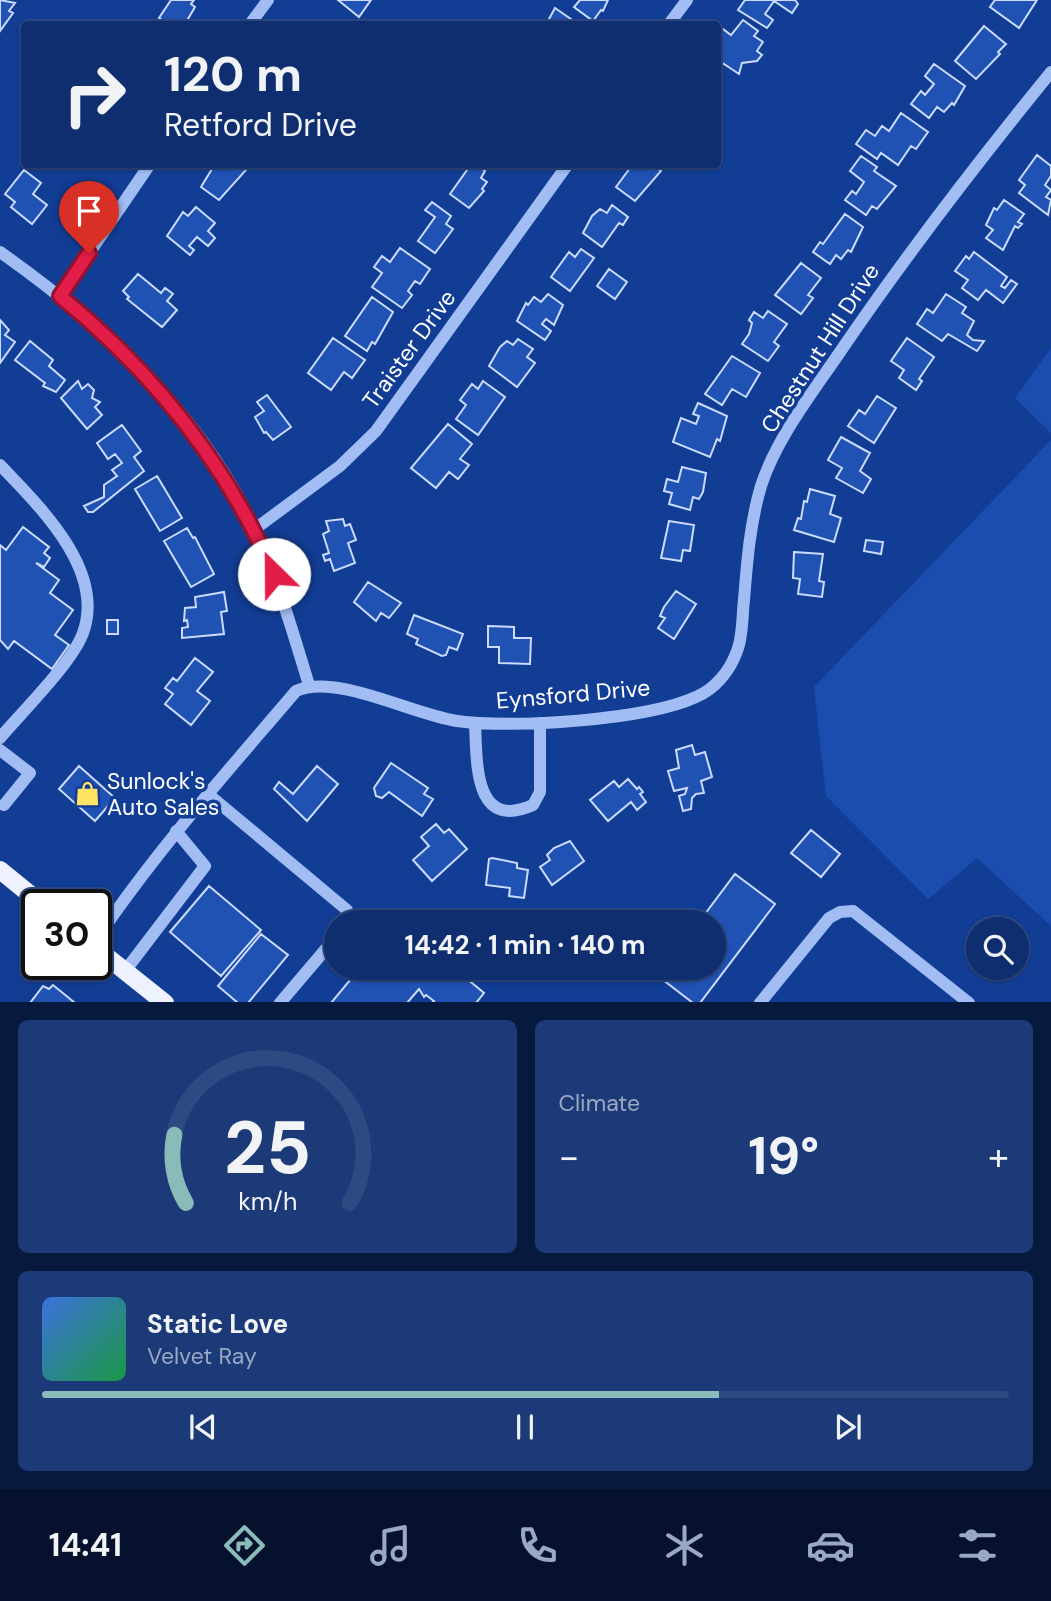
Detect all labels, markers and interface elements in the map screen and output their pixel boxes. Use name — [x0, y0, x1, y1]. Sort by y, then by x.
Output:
text: 120 m — [164, 42, 302, 106]
icon: right — [49, 49, 140, 140]
text: Retford Drive — [164, 104, 357, 146]
pin — [59, 181, 119, 253]
icon: arrive — [70, 192, 108, 230]
street label: Chestnut Hill Drive — [754, 257, 886, 439]
street label: Traister Drive — [356, 284, 462, 414]
position arrow — [237, 537, 311, 611]
street label: Eynsford Drive — [495, 672, 651, 716]
place label: Sunlock's Auto Sales — [107, 766, 219, 822]
shop icon: Sunlock's Auto Sales — [73, 780, 101, 808]
speed limit sign: 30 — [21, 889, 112, 980]
map controls — [966, 917, 1029, 980]
button: search — [966, 917, 1029, 980]
text: 14:42 · 1 min · 140 m — [405, 928, 645, 962]
text: Climate — [559, 1088, 640, 1118]
text: 25 — [224, 1101, 311, 1196]
text: 19° — [748, 1122, 819, 1190]
text: − — [559, 1132, 579, 1182]
text: + — [988, 1132, 1009, 1182]
text: km/h — [238, 1184, 297, 1217]
text: Static Love — [147, 1307, 288, 1341]
text: Velvet Ray — [147, 1341, 257, 1371]
icon: previous — [184, 1408, 222, 1446]
icon: pause — [506, 1408, 544, 1446]
icon: next — [829, 1408, 867, 1446]
icon: directions — [220, 1521, 269, 1570]
icon: music — [366, 1521, 415, 1570]
icon: phone — [513, 1521, 562, 1570]
icon: climate — [660, 1521, 709, 1570]
icon: car — [806, 1521, 855, 1570]
icon: filters — [953, 1521, 1002, 1570]
text: 14:41 — [49, 1524, 122, 1566]

